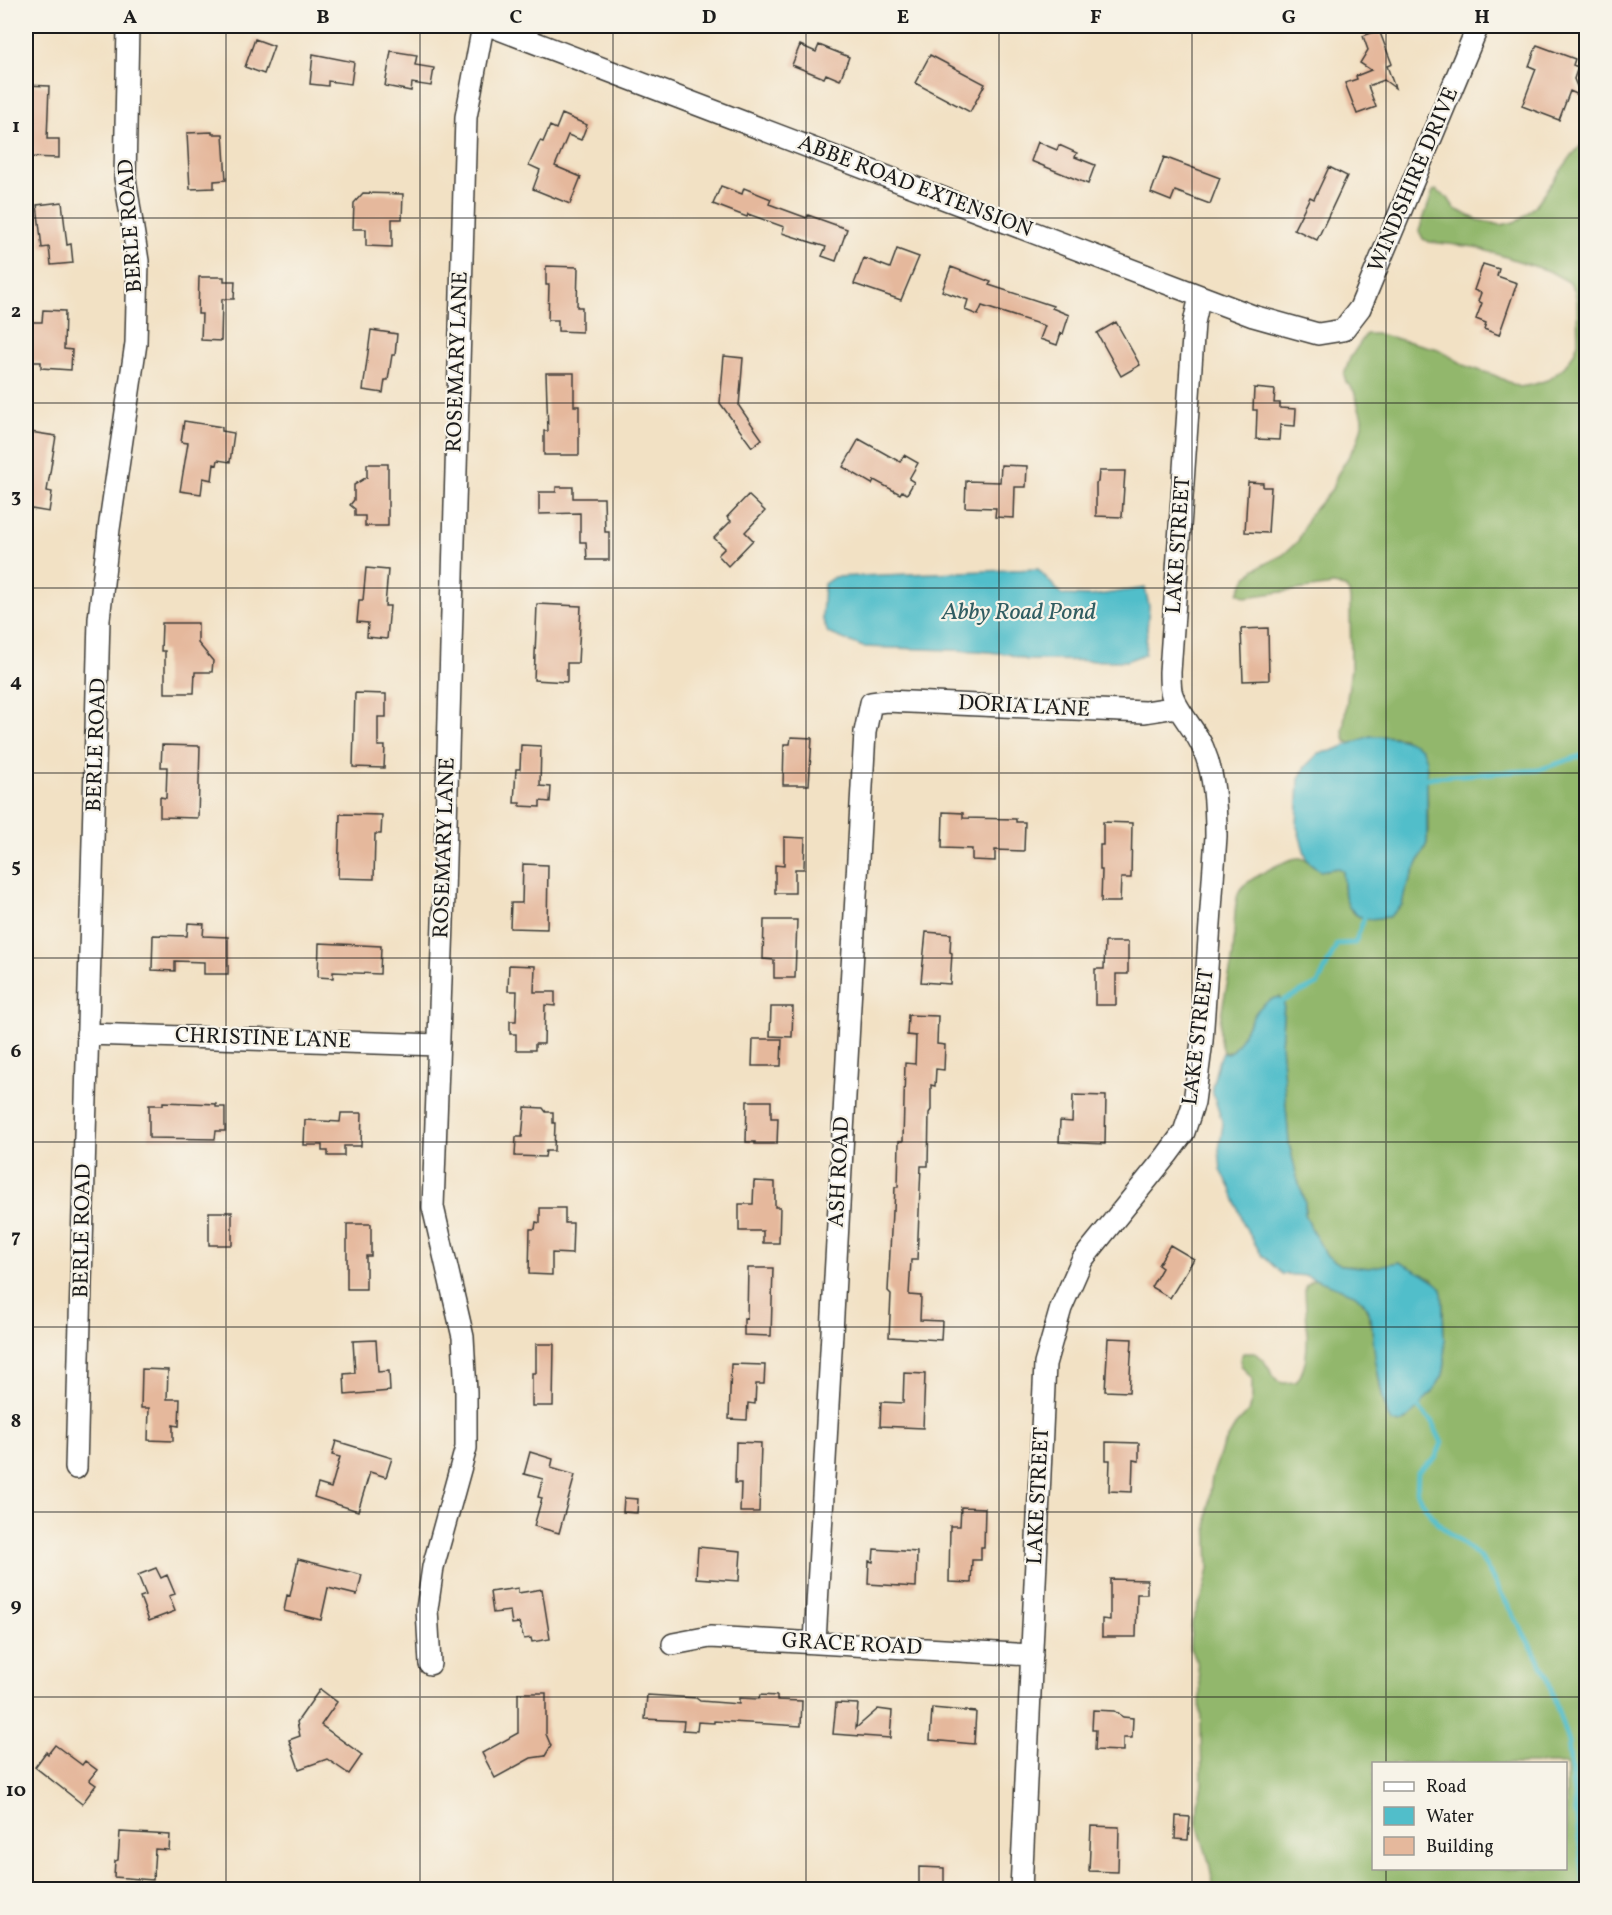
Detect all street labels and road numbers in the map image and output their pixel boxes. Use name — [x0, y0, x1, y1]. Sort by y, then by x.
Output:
street label: WINDSHIRE DRIVE — [1361, 83, 1467, 277]
street label: ABBE ROAD EXTENSION — [793, 128, 1037, 246]
street label: BERLE ROAD — [111, 158, 151, 294]
street label: ROSEMARY LANE — [439, 271, 477, 453]
street label: LAKE STREET — [1159, 475, 1199, 615]
street label: BERLE ROAD — [79, 677, 115, 813]
street label: DORIA LANE — [957, 688, 1091, 726]
street label: ROSEMARY LANE — [426, 757, 464, 939]
street label: LAKE STREET — [1175, 967, 1223, 1107]
street label: CHRISTINE LANE — [174, 1020, 352, 1058]
street label: ASH ROAD — [822, 1116, 858, 1228]
street label: BERLE ROAD — [66, 1164, 100, 1298]
street label: LAKE STREET — [1020, 1426, 1058, 1566]
street label: GRACE ROAD — [781, 1626, 923, 1664]

